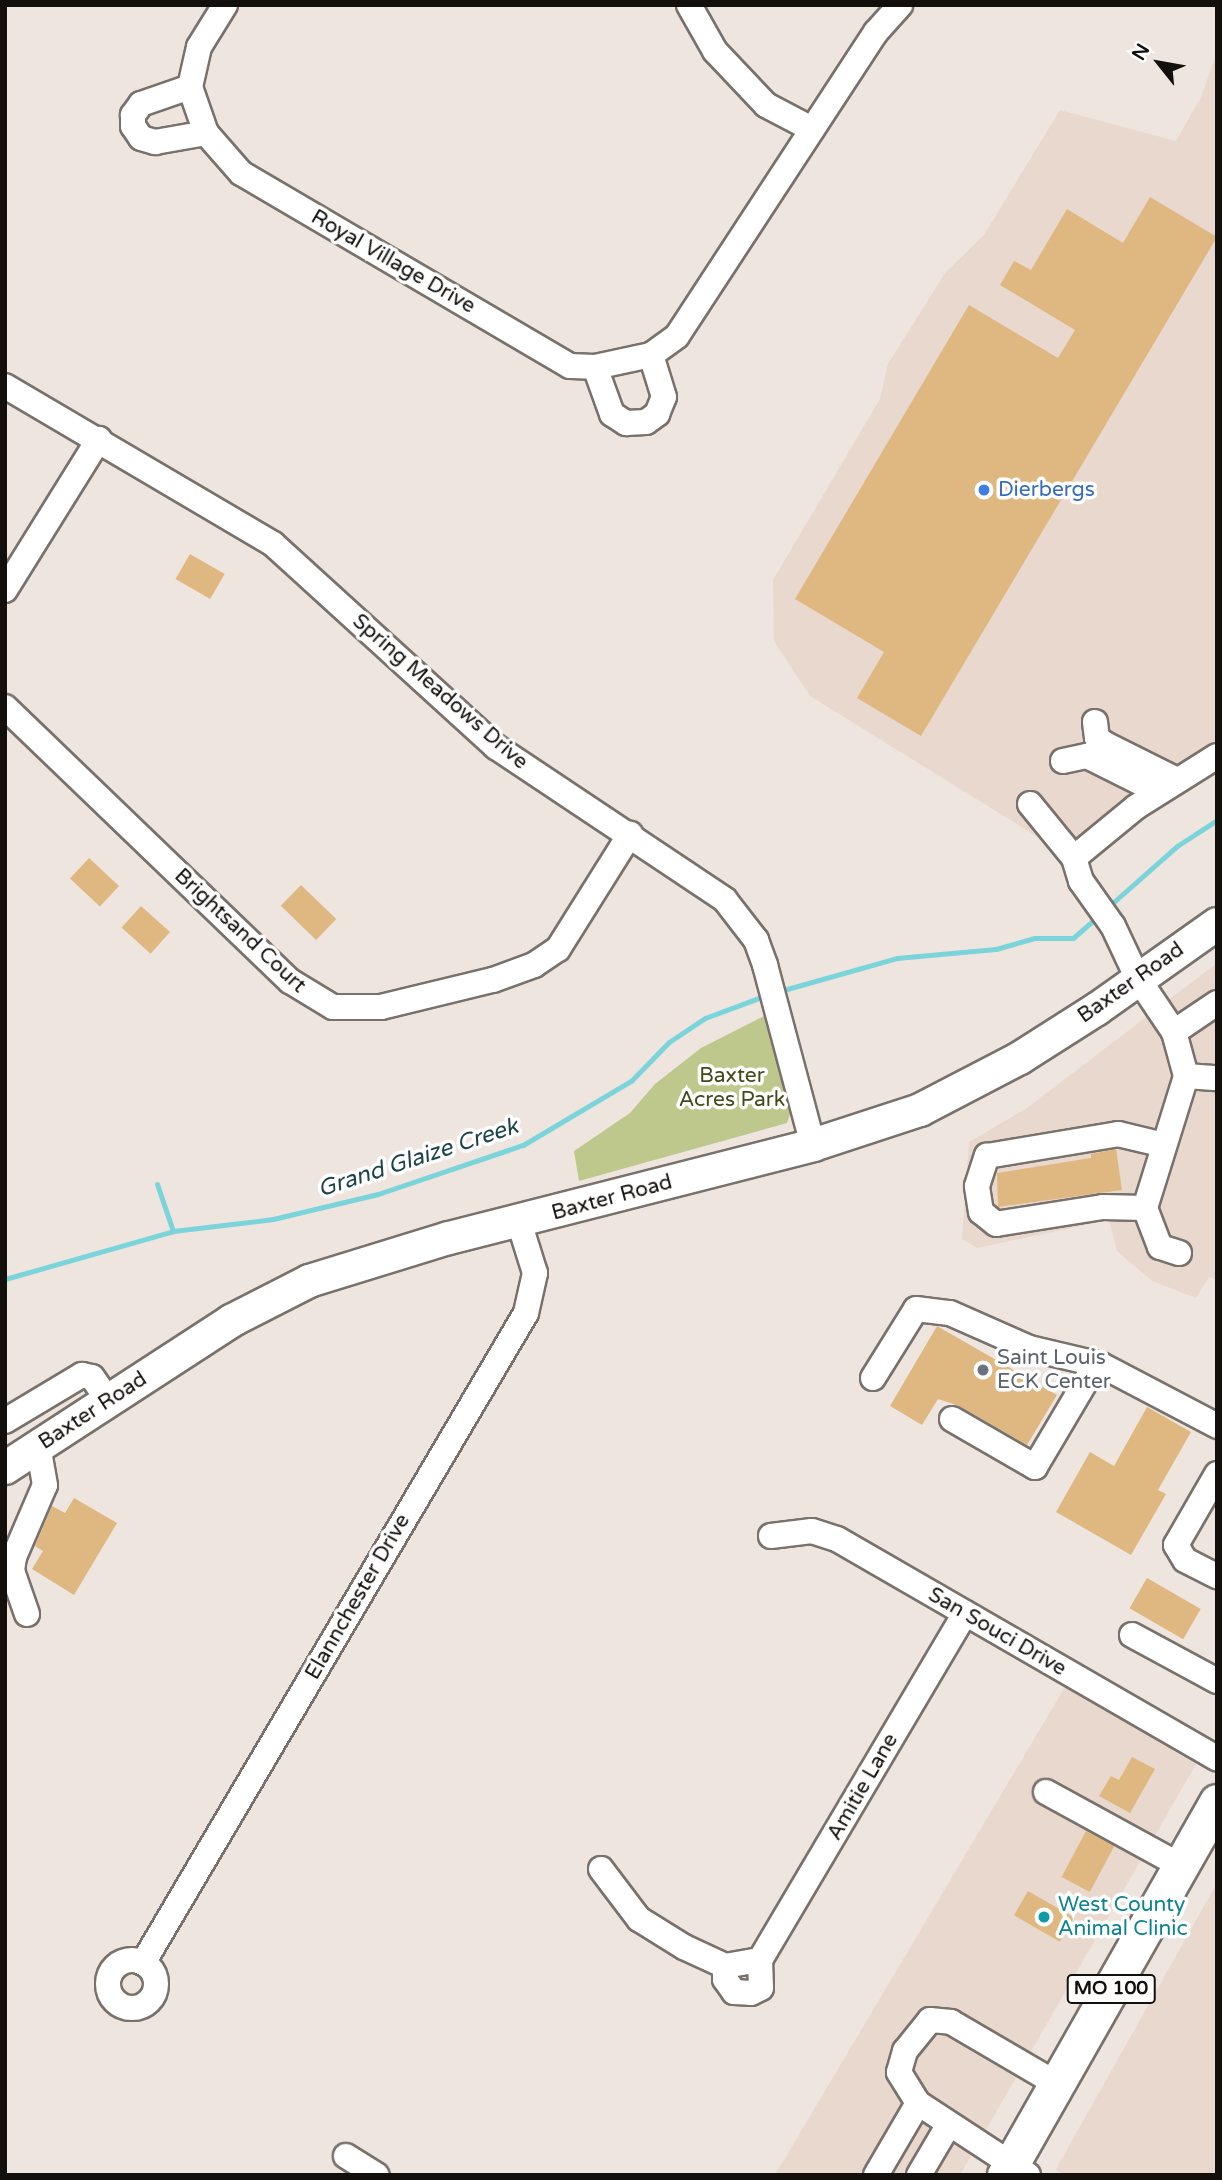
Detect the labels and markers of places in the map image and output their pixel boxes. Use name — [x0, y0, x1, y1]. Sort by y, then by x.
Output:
place label: Dierbergs — [998, 477, 1095, 503]
marker: Dierbergs — [976, 482, 992, 498]
place label: Saint Louis ECK Center — [997, 1345, 1111, 1395]
marker: Saint Louis ECK Center — [975, 1362, 991, 1378]
place label: West County Animal Clinic — [1058, 1892, 1188, 1942]
marker: West County Animal Clinic — [1036, 1909, 1052, 1925]

